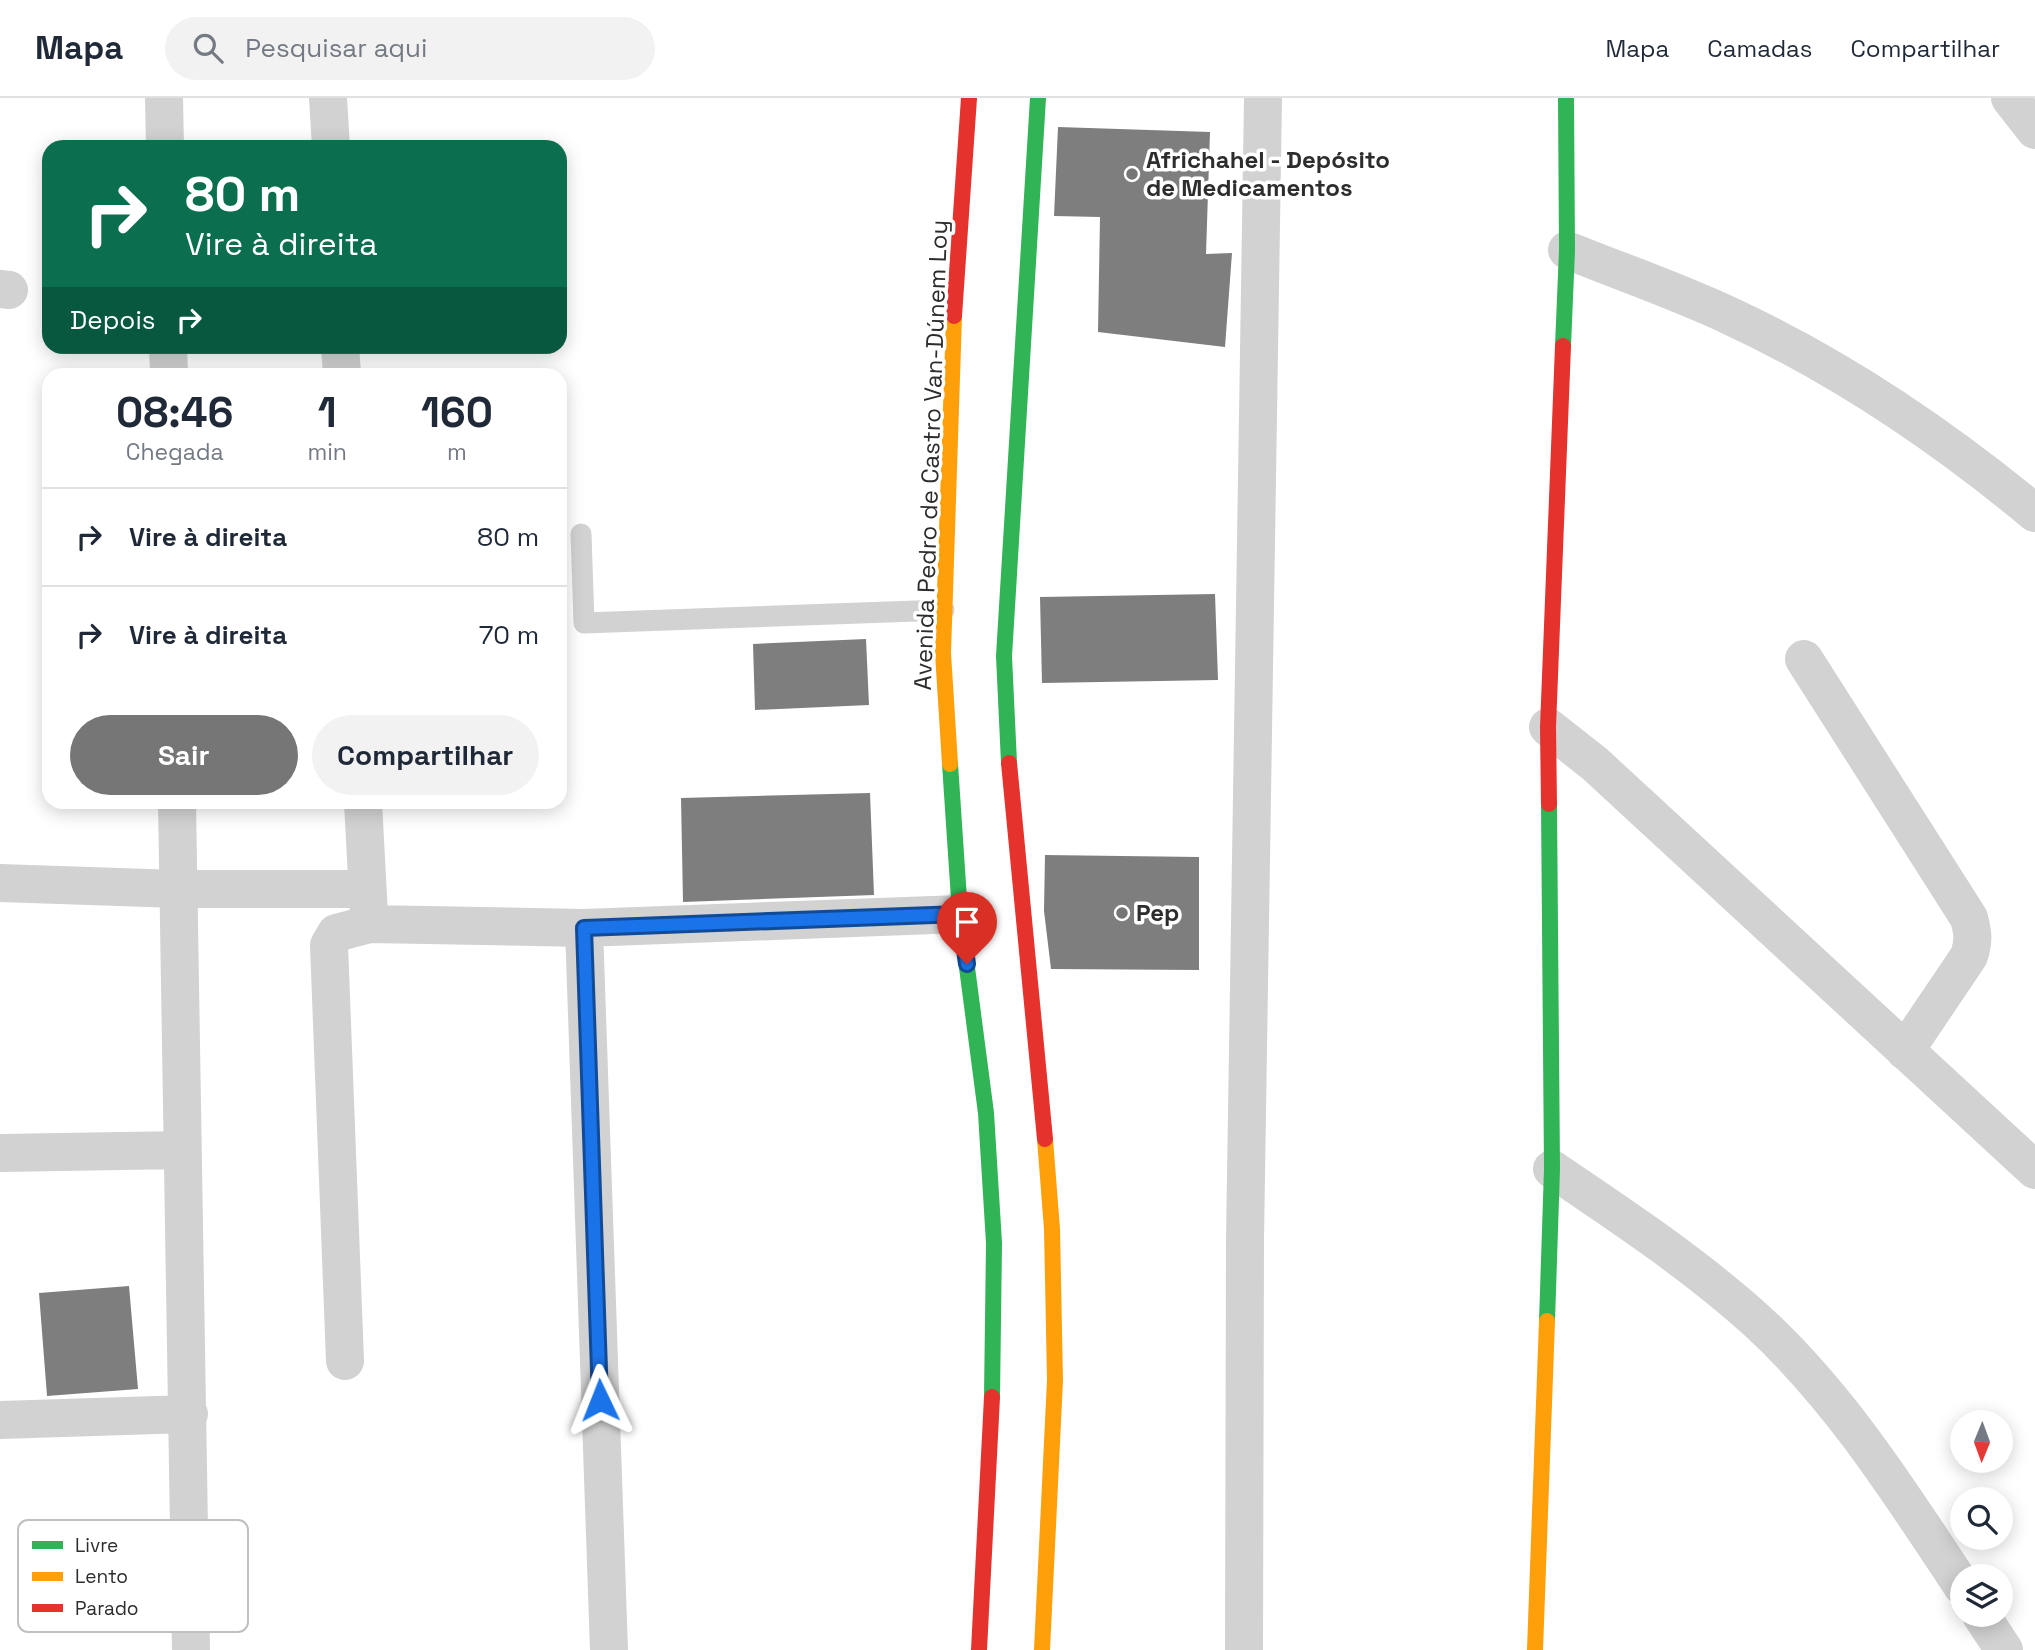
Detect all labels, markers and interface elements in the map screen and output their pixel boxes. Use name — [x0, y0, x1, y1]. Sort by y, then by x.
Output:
search box — [165, 17, 655, 80]
text: Mapa — [35, 27, 123, 69]
icon: search — [189, 29, 227, 67]
text: Pesquisar aqui — [245, 31, 427, 65]
text: Mapa — [1605, 33, 1669, 64]
text: Camadas — [1707, 33, 1812, 64]
text: Compartilhar — [1850, 33, 2000, 64]
place label: Africhahel - Depósito de Medicamentos — [1146, 144, 1390, 203]
text: 80 m — [185, 163, 300, 225]
marker: Africhahel - Depósito de Medicamentos — [1124, 166, 1140, 182]
icon: right — [70, 168, 161, 259]
street label: Avenida Pedro de Castro Van-Dúnem Loy — [907, 219, 954, 691]
text: Vire à direita — [185, 224, 378, 264]
icon: right — [170, 301, 208, 339]
text: Depois — [70, 303, 156, 337]
text: 08:46 — [116, 386, 234, 439]
text: 1 — [318, 386, 337, 439]
text: 160 — [421, 386, 493, 439]
text: Chegada — [126, 437, 224, 467]
text: min — [307, 437, 347, 467]
text: m — [447, 437, 467, 467]
icon: right — [70, 518, 108, 556]
text: Vire à direita — [129, 520, 287, 554]
text: 80 m — [477, 520, 539, 554]
icon: right — [70, 616, 108, 654]
text: Vire à direita — [129, 618, 287, 652]
text: 70 m — [479, 618, 539, 652]
button: Sair — [70, 715, 298, 795]
button: Compartilhar — [312, 715, 539, 795]
pin — [937, 892, 997, 964]
place label: Pep — [1136, 897, 1179, 928]
icon: arrive — [948, 903, 986, 941]
marker: Pep — [1114, 905, 1130, 921]
position arrow — [563, 1363, 637, 1437]
north arrow — [1950, 1410, 2012, 1474]
map controls — [1950, 1410, 2013, 1627]
button: search — [1950, 1487, 2013, 1550]
legend — [18, 1520, 248, 1632]
text: Livre — [75, 1533, 118, 1558]
text: Lento — [75, 1564, 128, 1589]
button: layers — [1950, 1564, 2013, 1627]
text: Parado — [75, 1596, 139, 1621]

